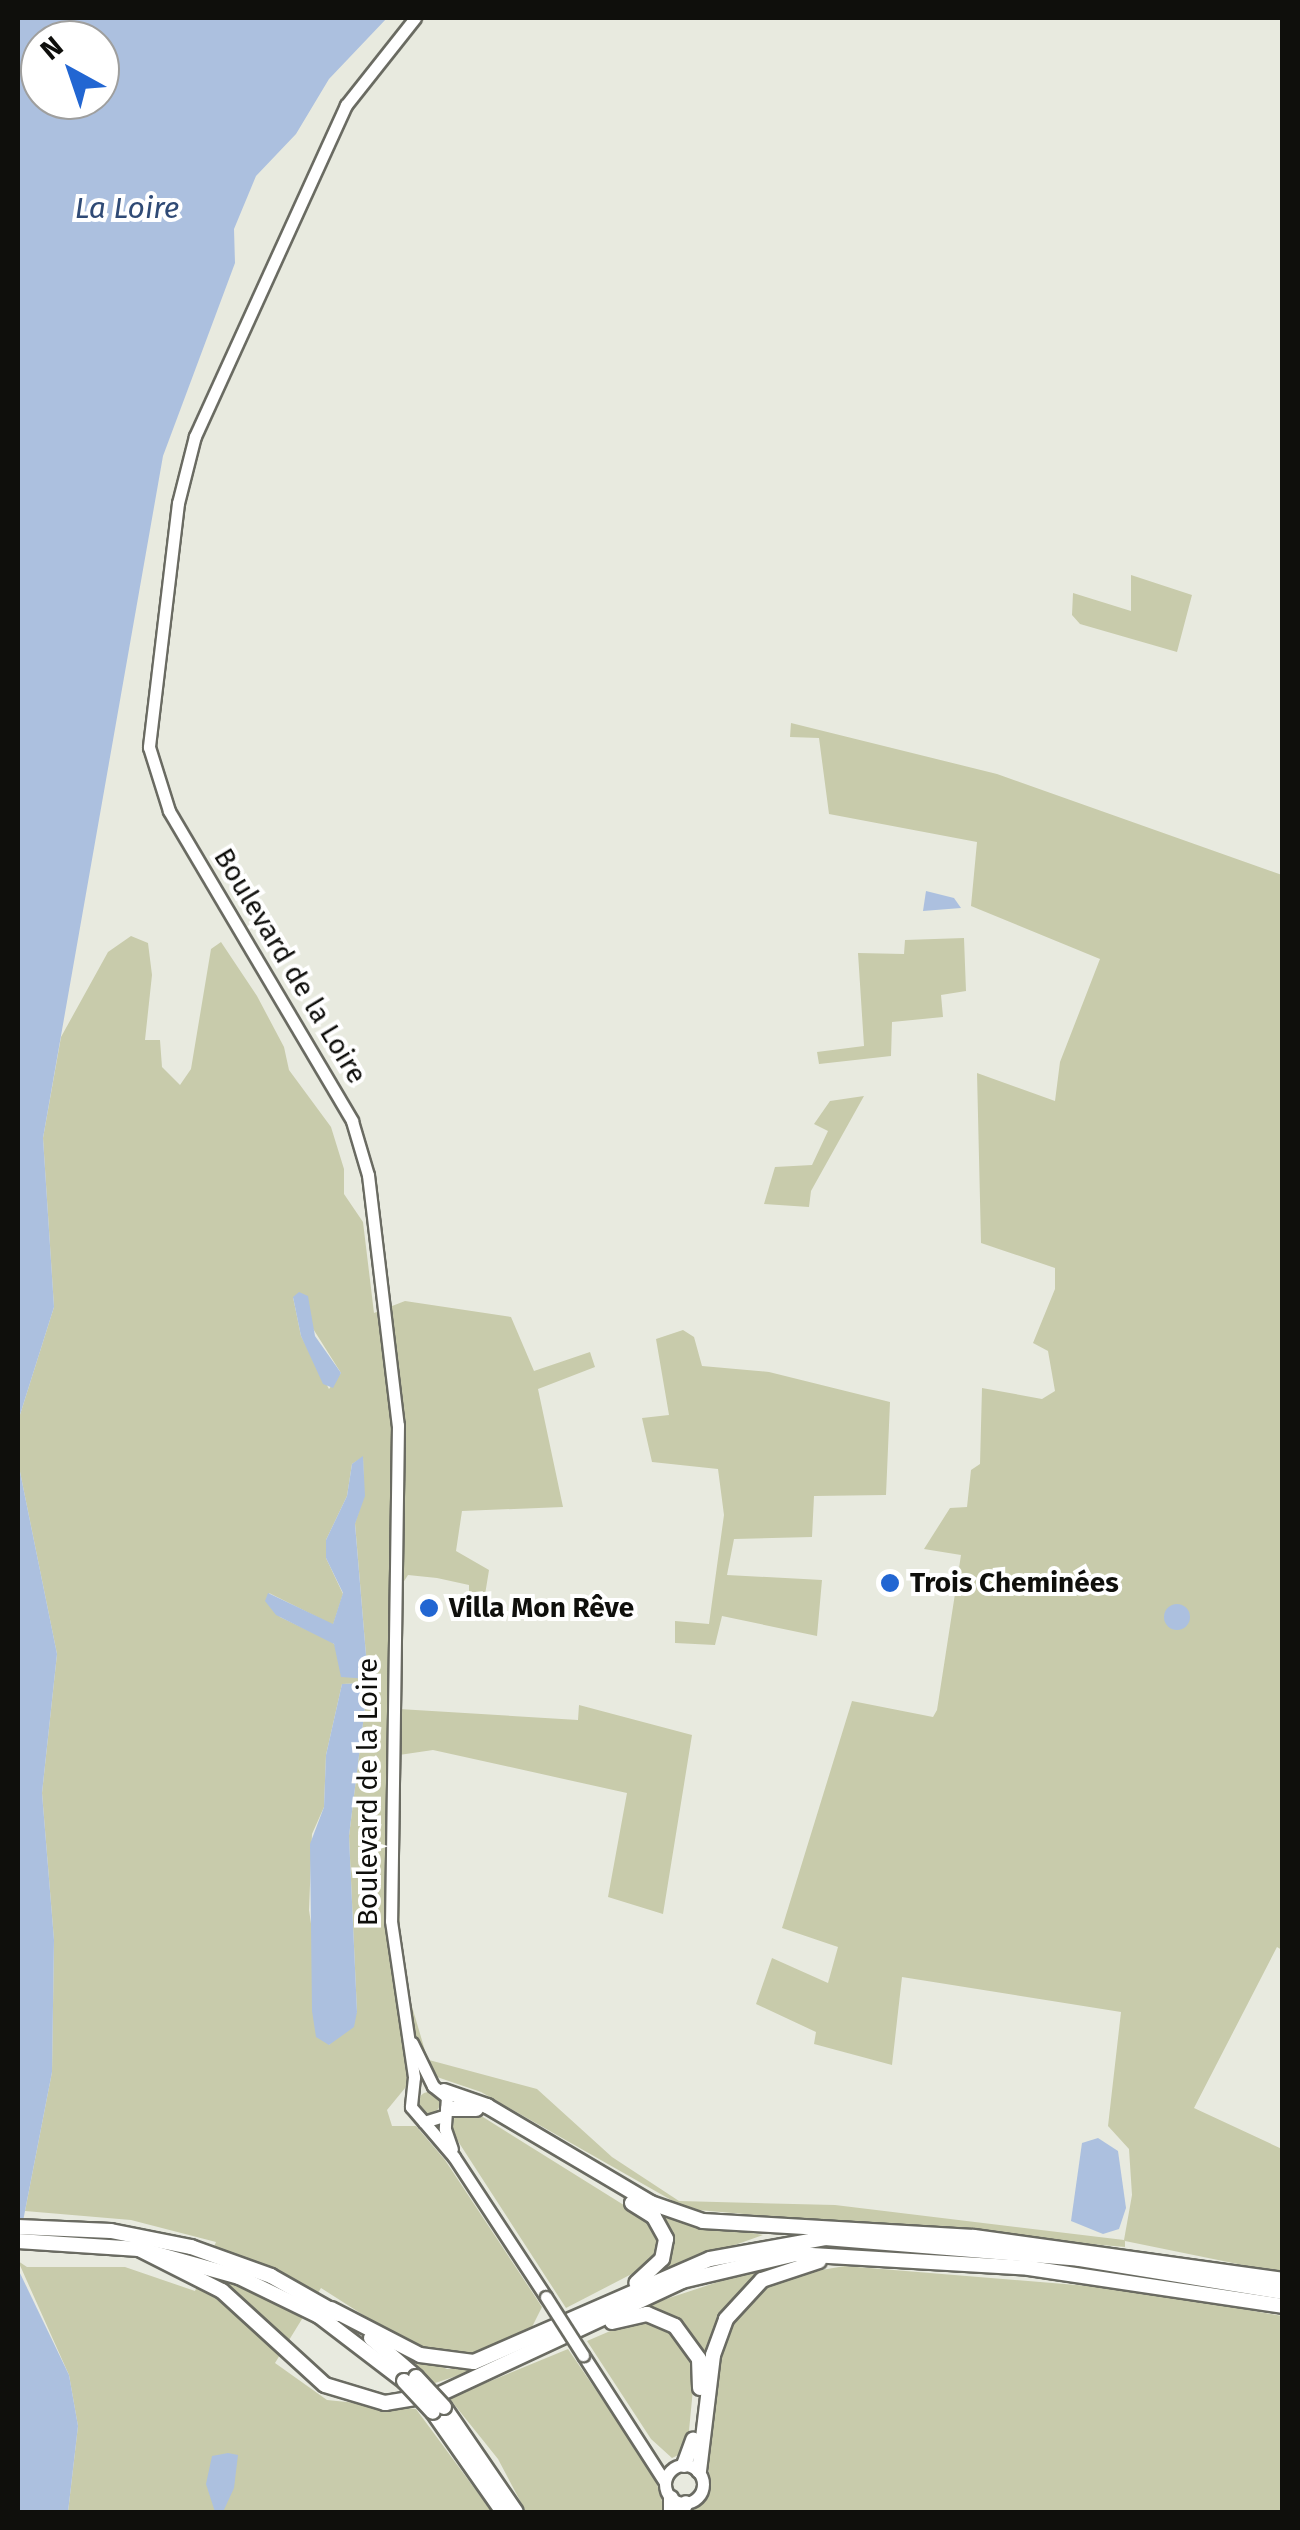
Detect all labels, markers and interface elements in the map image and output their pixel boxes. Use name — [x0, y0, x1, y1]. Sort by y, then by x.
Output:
north arrow — [20, 20, 120, 120]
text: N — [34, 30, 69, 67]
water label: La Loire — [75, 190, 179, 226]
street label: Boulevard de la Loire — [206, 842, 374, 1090]
place label: Trois Cheminées — [910, 1566, 1119, 1600]
marker: Trois Cheminées — [879, 1572, 901, 1594]
place label: Villa Mon Rêve — [449, 1591, 634, 1625]
marker: Villa Mon Rêve — [418, 1597, 440, 1619]
street label: Boulevard de la Loire — [351, 1658, 385, 1926]

